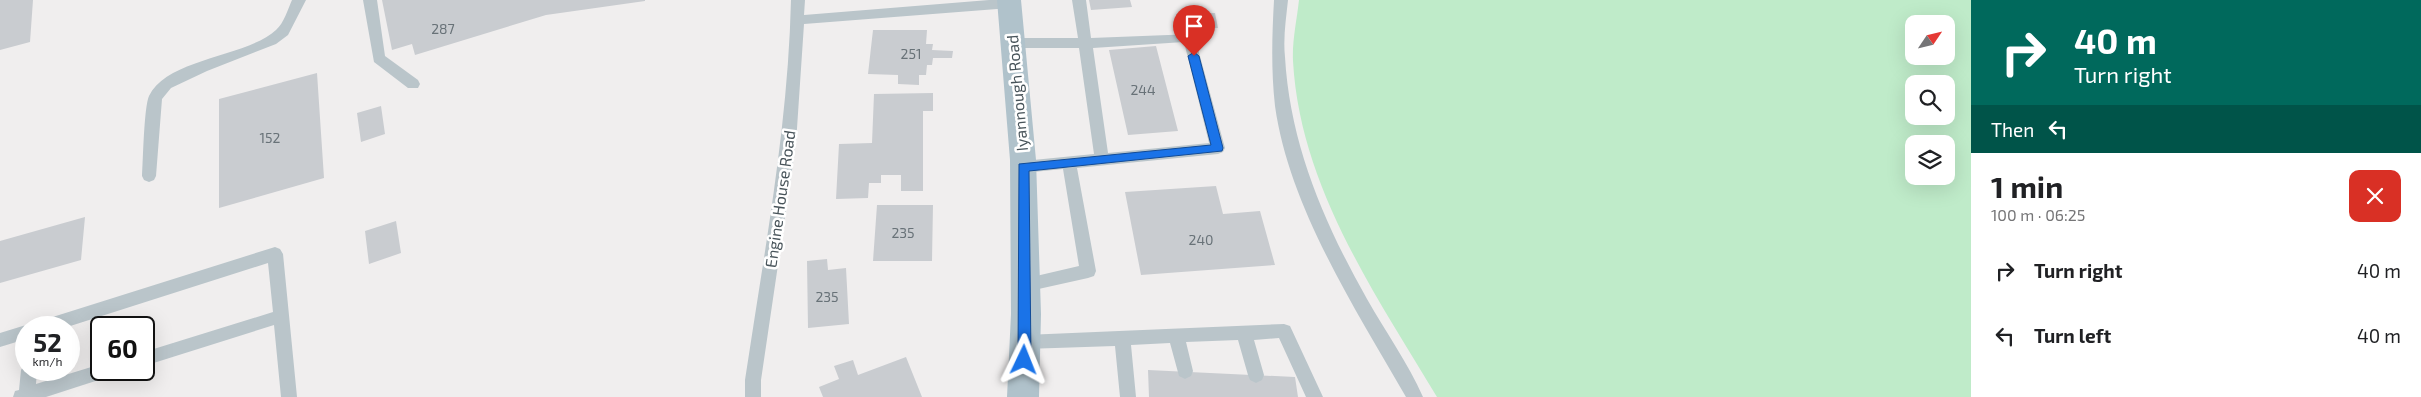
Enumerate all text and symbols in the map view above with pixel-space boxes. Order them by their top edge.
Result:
pin [1173,5,1215,56]
icon: arrive [1180,12,1208,40]
north arrow [1905,15,1955,65]
map controls [1905,15,1955,185]
text: 40 m [2074,19,2157,61]
house number: 287 [431,20,455,37]
icon: right [1991,20,2056,85]
street label: Iyannough Road [1002,34,1031,152]
house number: 251 [901,45,921,62]
text: Turn right [2074,61,2172,87]
button: search [1905,75,1955,125]
house number: 244 [1130,81,1156,98]
icon: left [2044,115,2072,143]
text: Then [1991,118,2034,141]
house number: 152 [260,129,281,146]
street label: Engine House Road [760,129,799,269]
button: layers [1905,135,1955,185]
text: 1 min [1991,168,2063,204]
button: close [2349,170,2401,222]
text: 100 m · 06:25 [1991,205,2085,224]
house number: 235 [891,224,915,241]
house number: 240 [1189,231,1213,248]
icon: right [1991,257,2019,285]
text: Turn right [2034,259,2122,282]
text: 40 m [2357,259,2401,282]
house number: 235 [815,288,839,305]
speed limit sign: 60 [90,316,155,381]
icon: left [1991,322,2019,350]
text: Turn left [2034,324,2111,347]
text: 40 m [2357,324,2401,347]
text: 52 [33,327,62,357]
position arrow [997,333,1049,385]
text: km/h [33,354,62,368]

